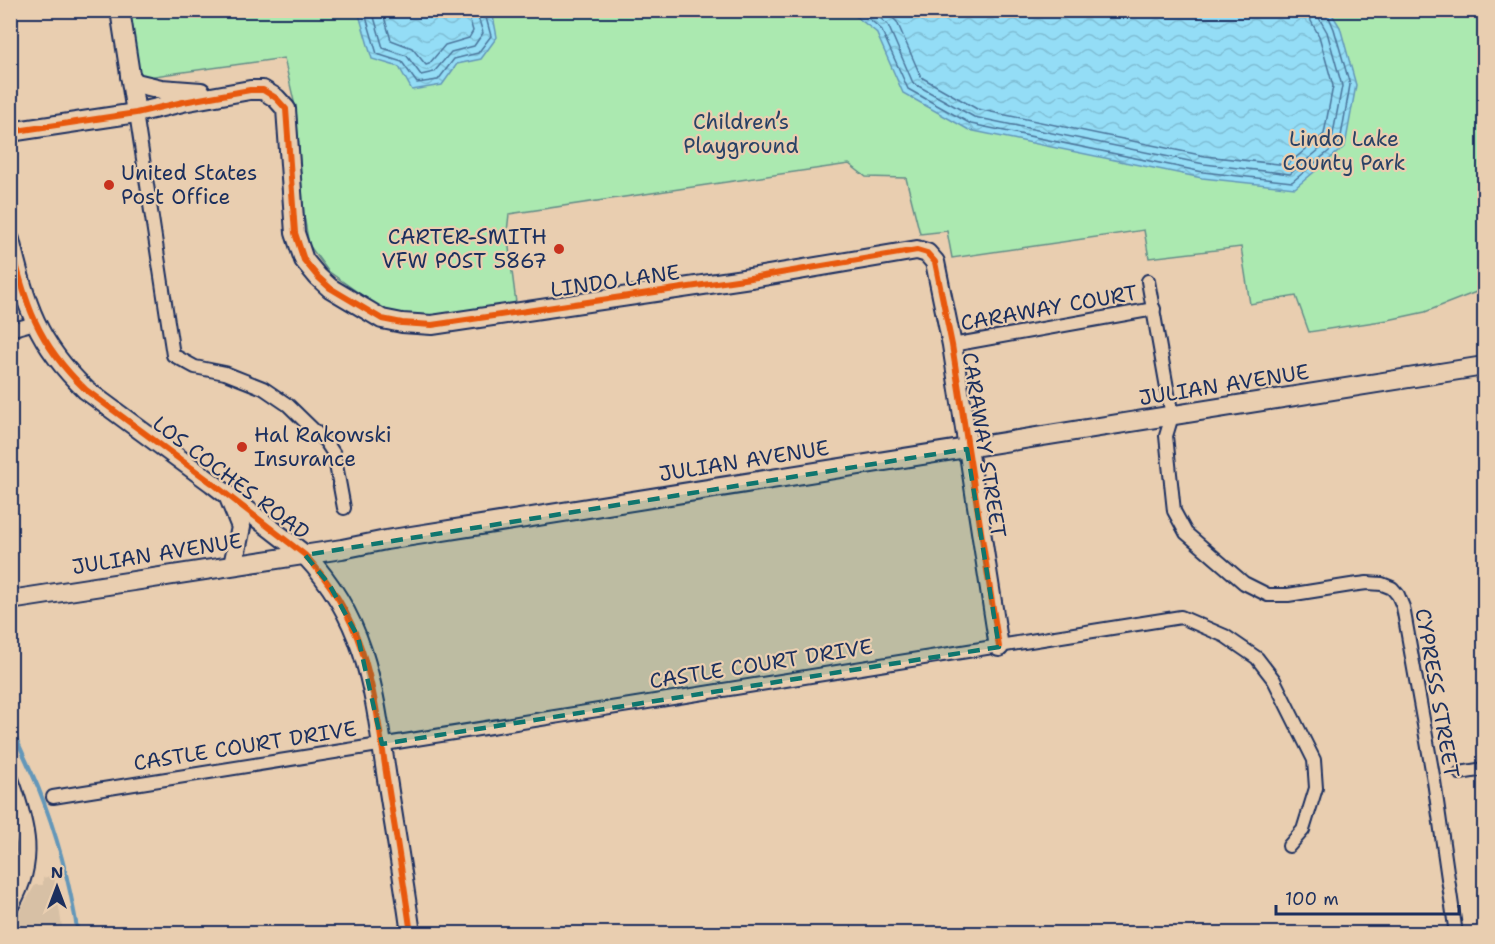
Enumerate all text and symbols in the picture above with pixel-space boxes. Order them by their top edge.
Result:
park label: Children’s Playground [683,108,799,160]
park label: Lindo Lake County Park [1283,125,1405,177]
place label: United States Post Office [121,159,258,211]
marker: United States Post Office [102,178,116,192]
place label: CARTER-SMITH VFW POST 5867 [382,223,547,275]
marker: CARTER-SMITH VFW POST 5867 [552,242,566,256]
street label: LINDO LANE [549,258,681,304]
street label: CARAWAY COURT [958,279,1140,337]
street label: CARAWAY STREET [956,350,1012,540]
street label: JULIAN AVENUE [1137,358,1311,412]
street label: LOS COCHES ROAD [147,410,315,546]
place label: Hal Rakowski Insurance [254,421,392,473]
street label: JULIAN AVENUE [657,434,831,488]
marker: Hal Rakowski Insurance [235,440,249,454]
street label: JULIAN AVENUE [70,527,244,581]
street label: CYPRESS STREET [1408,606,1466,780]
street label: CASTLE COURT DRIVE [647,633,875,695]
street label: CASTLE COURT DRIVE [131,715,359,777]
north arrow [27,857,87,917]
text: N [51,862,63,883]
scale bar [1276,878,1459,916]
text: 100 m [1285,887,1339,911]

